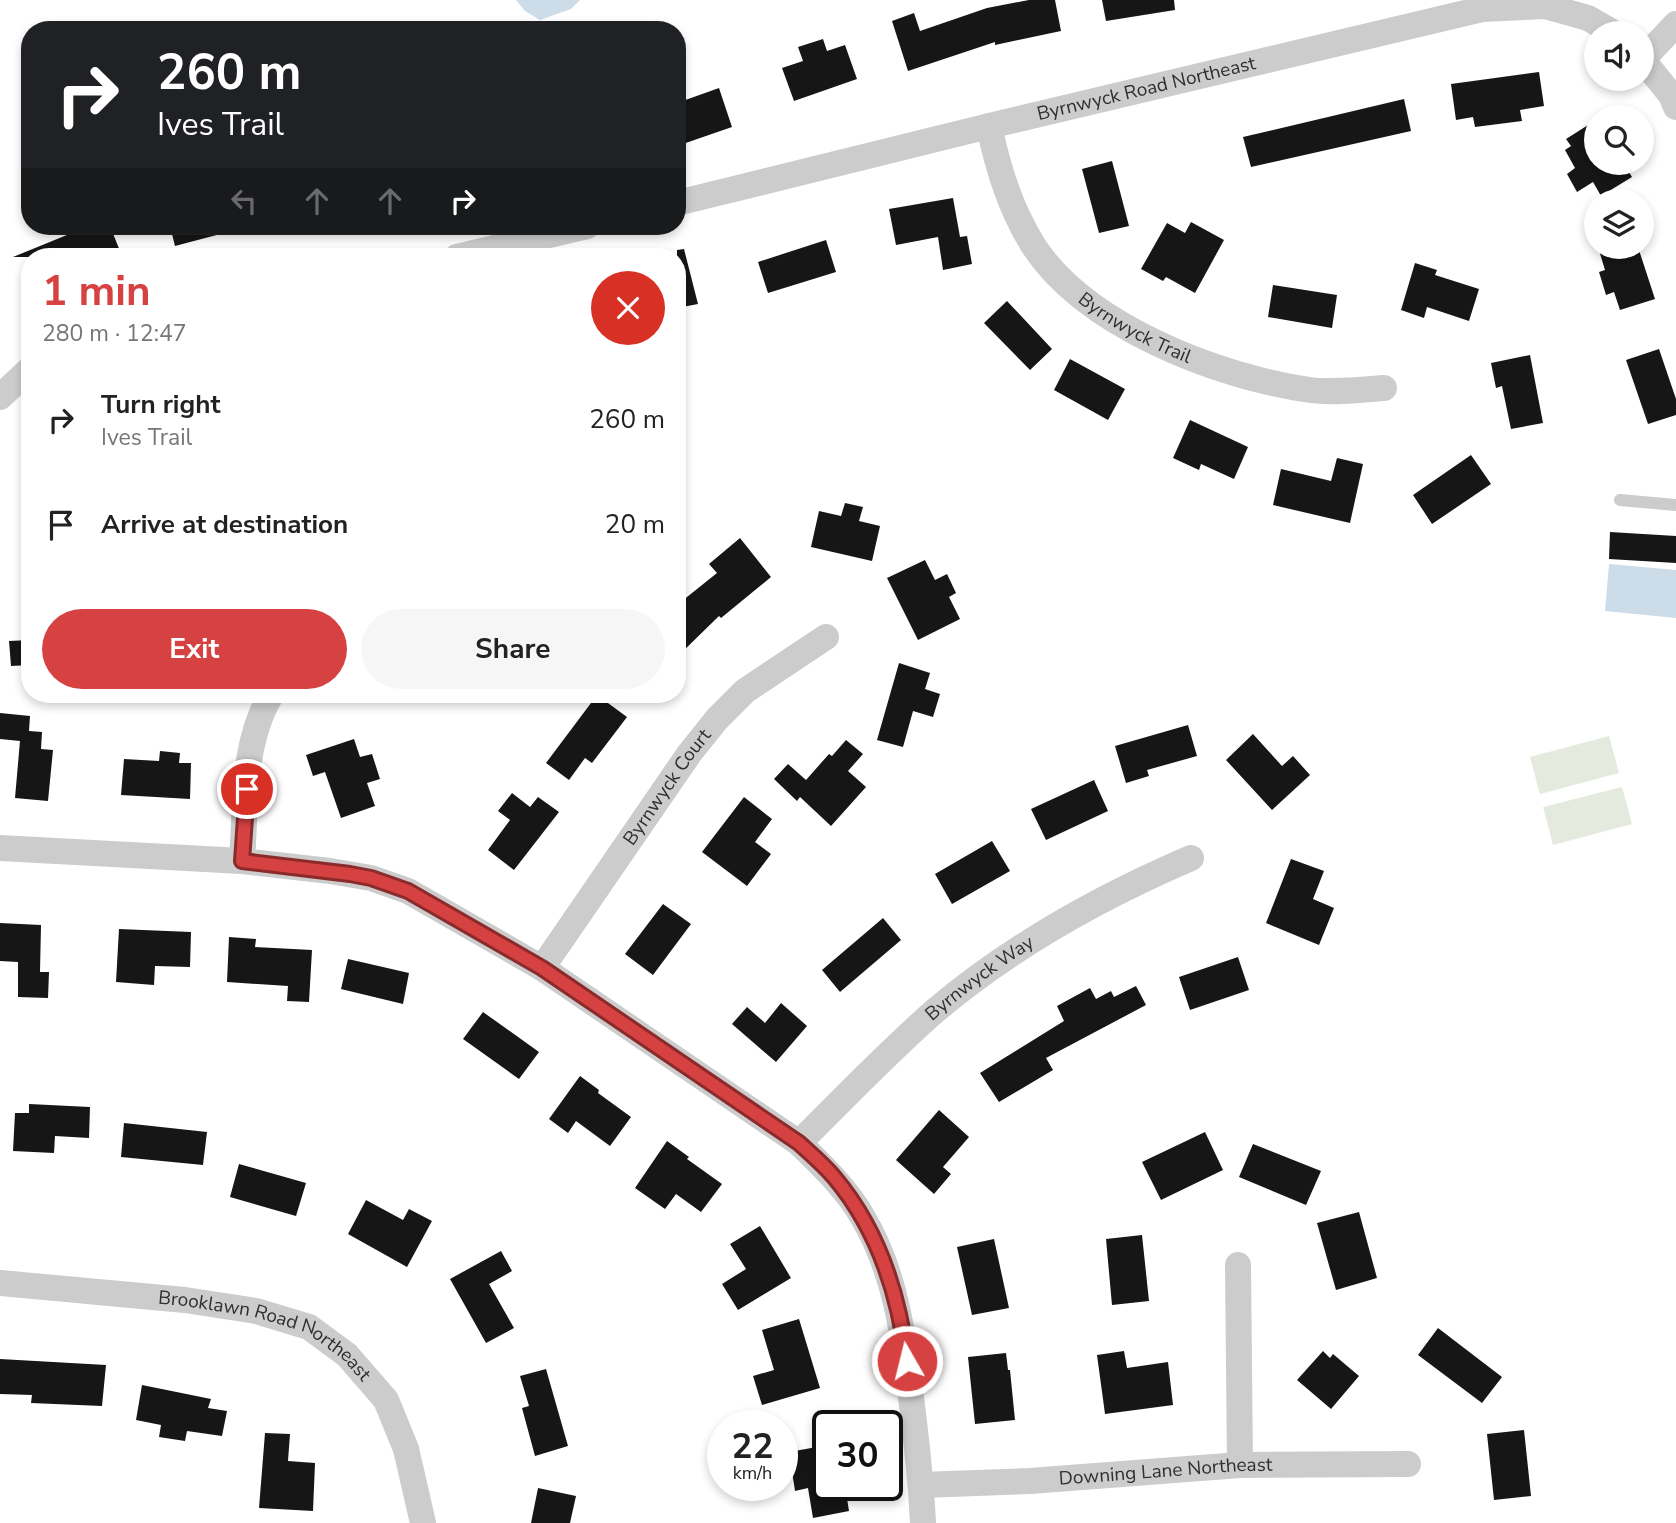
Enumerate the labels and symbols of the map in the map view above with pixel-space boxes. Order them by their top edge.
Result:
street label: Byrnwyck Road Northeast [1034,50,1258,127]
street label: Byrnwyck Trail [1073,286,1196,370]
street label: Byrnwyck Court [617,723,717,850]
pin [217,759,277,819]
street label: Byrnwyck Way [920,929,1039,1027]
street label: Brooklawn Road Northeast [157,1285,377,1387]
position arrow [870,1324,944,1398]
speed limit sign: 30 [812,1410,903,1501]
street label: Downing Lane Northeast [1058,1452,1273,1492]

